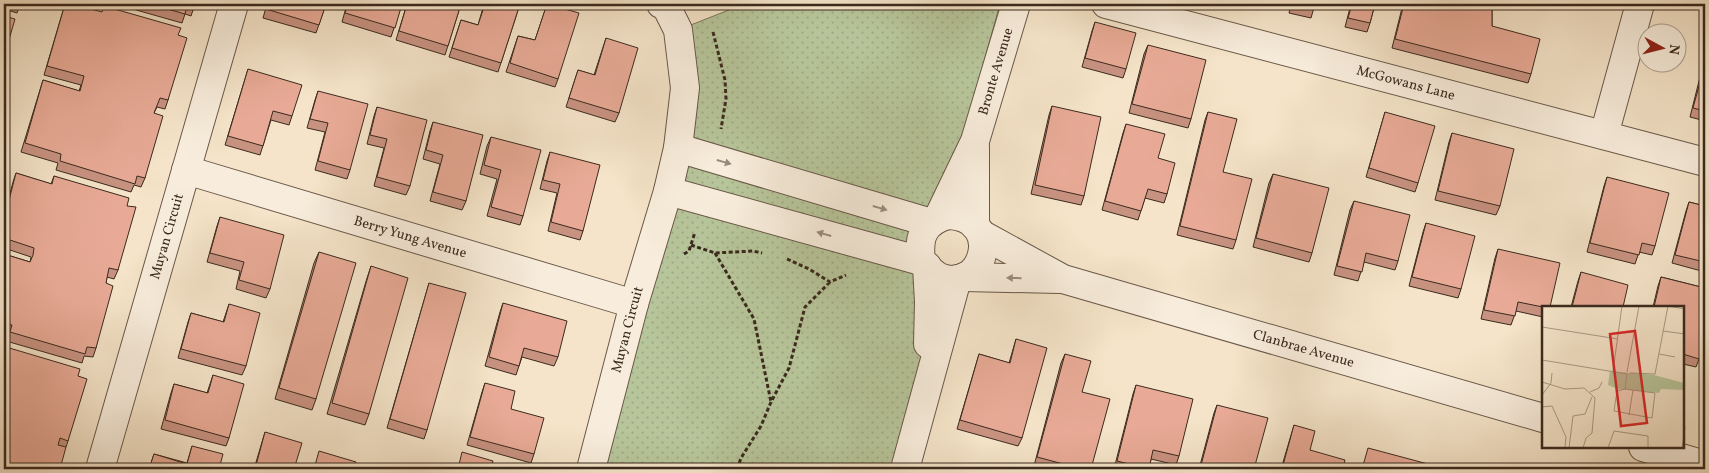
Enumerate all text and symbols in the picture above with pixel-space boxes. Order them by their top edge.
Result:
north arrow [1636,22,1686,72]
street label: Bronte Avenue [974,25,1018,118]
text: N [1663,43,1683,56]
street label: McGowans Lane [1354,61,1458,105]
one-way arrow [717,158,732,166]
street label: Muyan Circuit [146,191,188,282]
one-way arrow [873,204,888,212]
street label: Berry Yung Avenue [351,211,469,263]
one-way arrow [816,230,831,238]
one-way arrow [1006,274,1022,282]
street label: Muyan Circuit [607,284,648,375]
inset map [1542,306,1684,448]
street label: Clanbrae Avenue [1251,325,1357,372]

